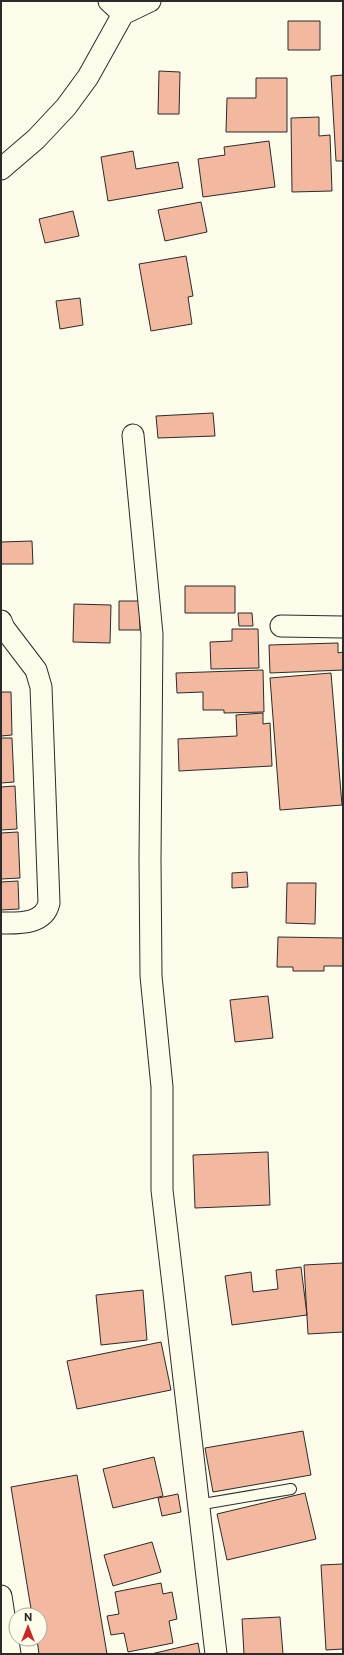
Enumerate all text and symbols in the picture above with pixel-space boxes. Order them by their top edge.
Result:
north arrow [8,1607,48,1647]
text: N [24,1610,32,1623]

